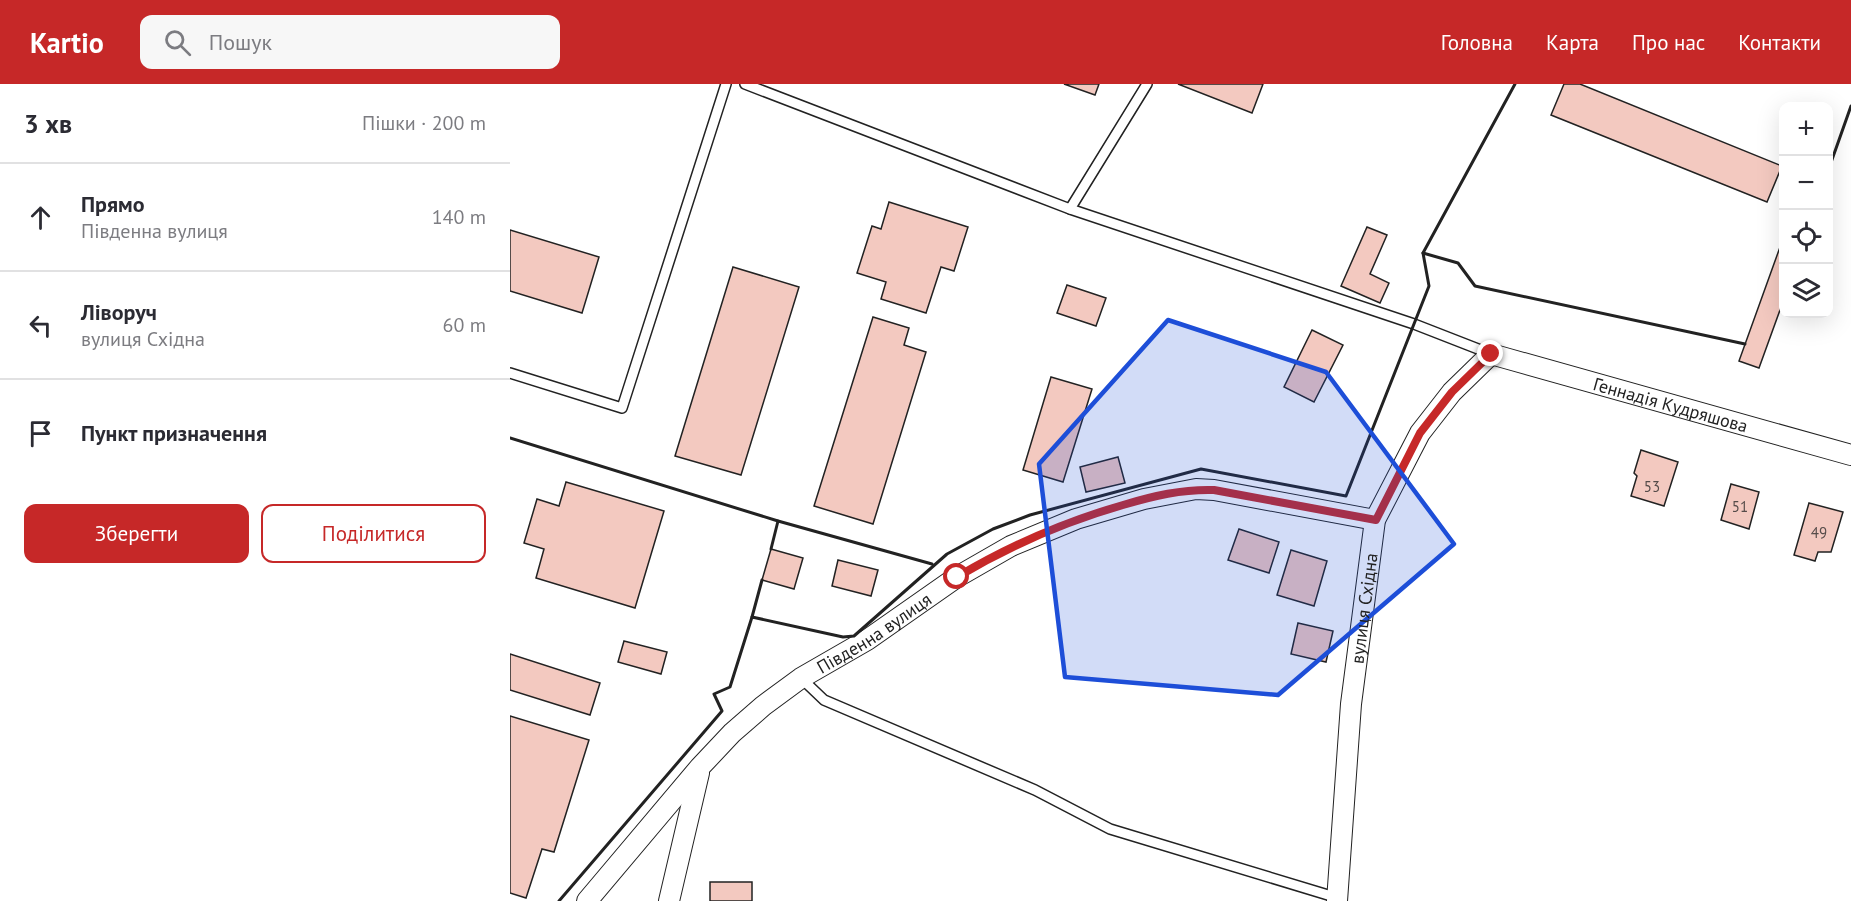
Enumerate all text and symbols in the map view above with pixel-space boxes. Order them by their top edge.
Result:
search box [140,15,560,69]
text: Kartio [30,24,104,61]
icon: search [161,26,194,59]
text: Пошук [209,28,272,56]
text: Головна [1441,29,1513,56]
text: Карта [1546,29,1599,56]
text: Про нас [1632,29,1705,56]
text: Контакти [1738,29,1821,56]
map controls [1779,102,1833,318]
button: + [1779,102,1833,156]
text: 3 хв [24,107,72,140]
text: Пішки · 200 m [362,110,486,136]
button: − [1779,156,1833,210]
text: Прямо [81,190,144,218]
icon: ahead [24,201,57,234]
text: 140 m [432,204,486,230]
button: locate [1779,210,1833,264]
text: Південна вулиця [81,218,228,244]
button: layers [1779,264,1833,318]
text: Ліворуч [81,298,157,326]
icon: left [24,309,57,342]
text: 60 m [443,312,486,338]
text: вулиця Східна [81,326,205,352]
route end [1477,340,1503,366]
street label: Геннадія Кудряшова [1591,372,1750,437]
icon: arrive [24,417,57,450]
text: Пункт призначення [81,419,267,447]
house number: 53 [1644,477,1660,496]
house number: 51 [1732,497,1748,516]
button: Зберегти [24,504,249,563]
button: Поділитися [261,504,486,563]
house number: 49 [1811,523,1827,542]
street label: вулиця Східна [1345,551,1382,665]
route start [943,563,969,589]
street label: Південна вулиця [812,587,936,678]

